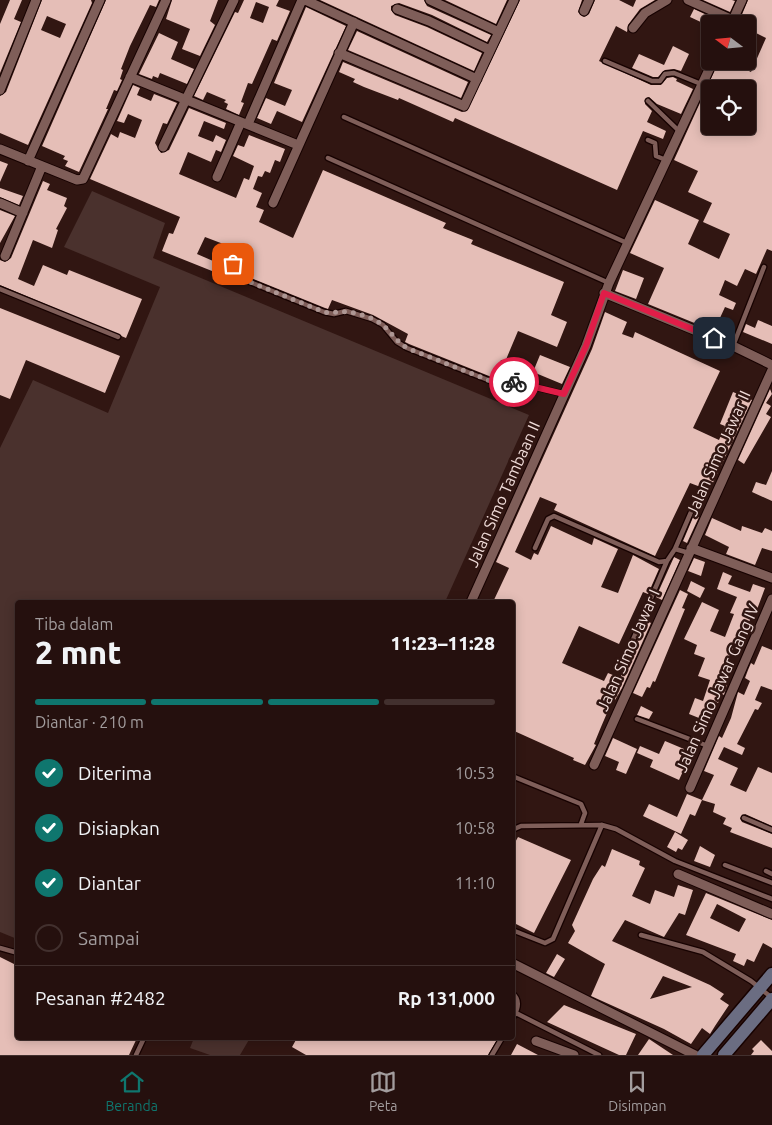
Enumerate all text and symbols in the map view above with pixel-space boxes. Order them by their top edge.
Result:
north arrow [701,15,756,70]
map controls [701,15,756,135]
button: locate [701,80,756,135]
pin [212,243,254,285]
icon: bag [219,250,247,278]
pin [693,317,735,359]
icon: home [700,324,728,352]
courier [489,357,539,407]
icon: bike [500,368,528,396]
street label: Jalan Simo Jawar II [682,388,754,518]
street label: Jalan Simo Tambaan II [463,418,543,570]
street label: Jalan Simo Jawar I [593,587,663,713]
street label: Jalan Simo Jawar Gang IV [672,601,762,775]
text: Tiba dalam [35,615,113,633]
text: 11:23–11:28 [390,632,495,654]
text: 2 mnt [35,634,121,670]
text: Diantar · 210 m [35,713,144,731]
icon: check [35,759,63,787]
text: Diterima [78,762,152,784]
text: 10:53 [455,764,495,782]
icon: check [35,814,63,842]
text: Disiapkan [78,817,160,839]
text: 10:58 [455,819,495,837]
icon: check [35,869,63,897]
text: Diantar [78,872,141,894]
text: 11:10 [455,874,495,892]
text: Sampai [78,927,140,949]
text: Pesanan #2482 [35,987,166,1009]
text: Rp 131,000 [398,987,495,1009]
tab: Beranda [105,1068,158,1114]
tab: Peta [369,1068,397,1114]
tab: Disimpan [608,1068,667,1114]

